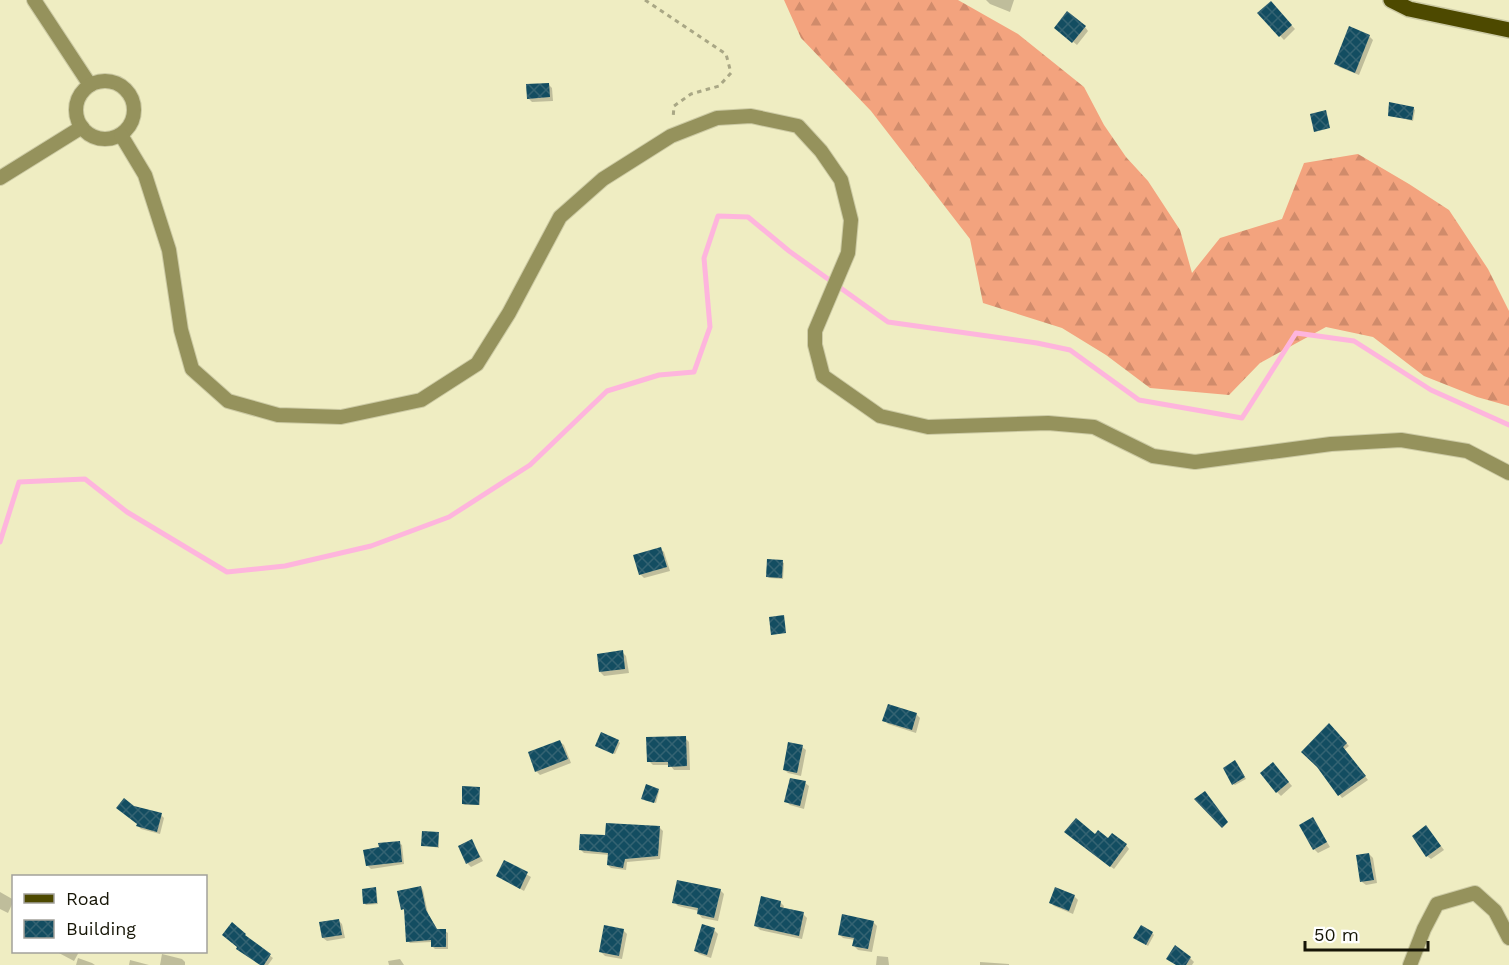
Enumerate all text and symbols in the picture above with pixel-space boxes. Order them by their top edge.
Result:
legend [12,875,207,953]
text: Road [66,888,110,909]
scale bar [1305,914,1428,952]
text: Building [66,918,136,939]
text: 50 m [1314,924,1359,945]

